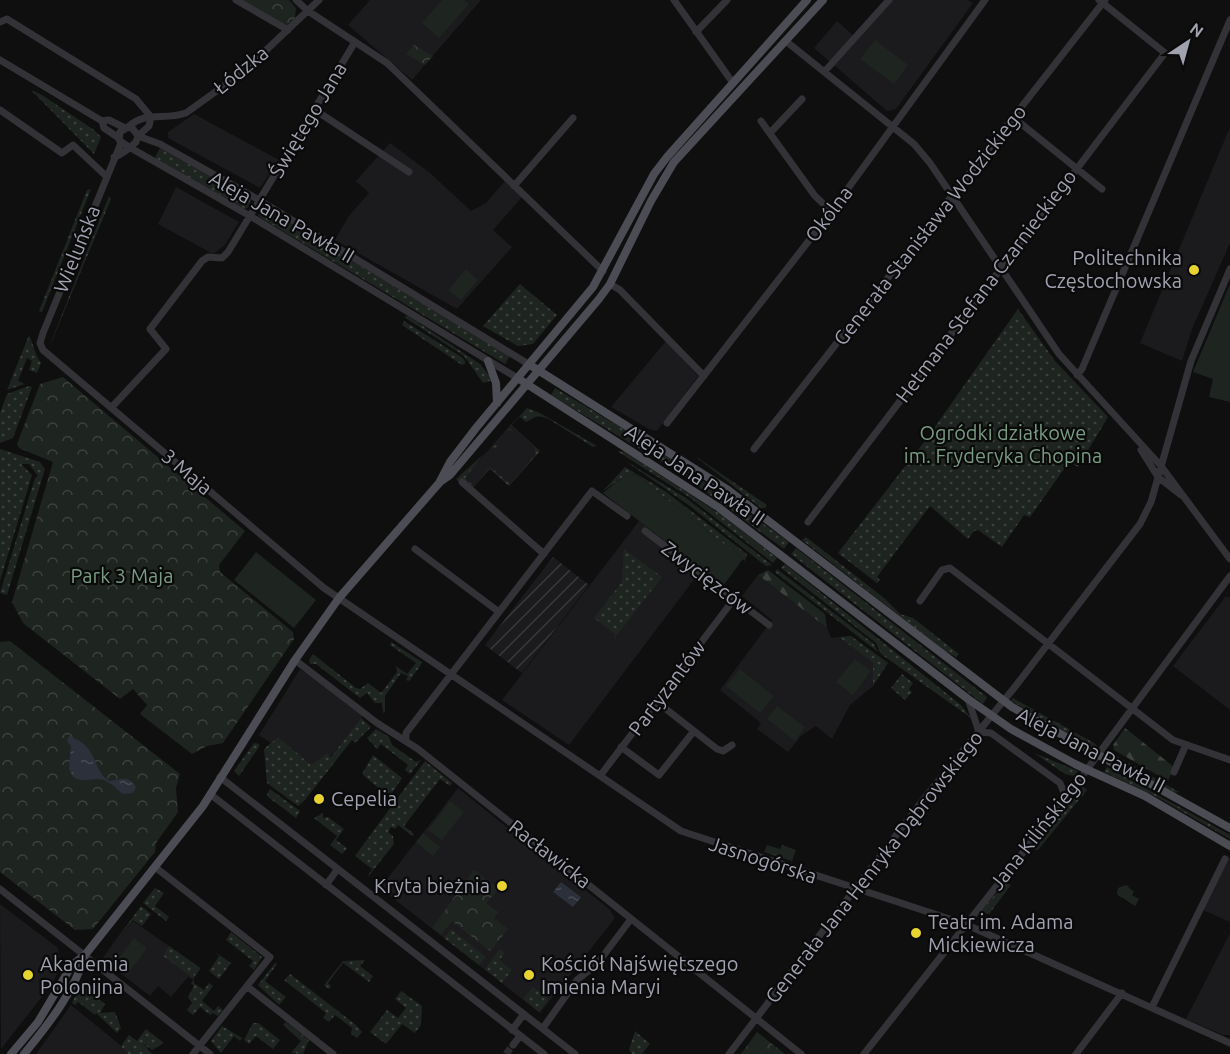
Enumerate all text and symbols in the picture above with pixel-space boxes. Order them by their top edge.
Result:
north arrow [1158,12,1218,72]
text: N [1187,19,1207,41]
street label: Łódzka [209,41,273,99]
street label: Świętego Jana [264,58,351,182]
street label: Generała Stanisława Wodzickiego [829,100,1031,349]
street label: Hetmana Stefana Czarnieckiego [891,165,1081,407]
street label: Aleja Jana Pawła II [206,166,359,267]
street label: Okólna [800,181,857,246]
street label: Wieluńska [49,202,104,296]
place label: Politechnika Częstochowska [1044,246,1182,292]
marker: Politechnika Częstochowska [1187,263,1201,277]
street label: Aleja Jana Pawła II [621,419,769,530]
park label: Ogródki działkowe im. Fryderyka Chopina [904,421,1102,467]
street label: 3 Maja [157,444,217,499]
street label: Zwycięzców [658,536,757,619]
park label: Park 3 Maja [71,564,173,587]
street label: Partyzantów [623,635,710,740]
street label: Aleja Jana Pawła II [1013,702,1169,797]
street label: Generała Jana Henryka Dąbrowskiego [760,726,987,1007]
street label: Jana Kilińskiego [984,767,1091,894]
place label: Cepelia [331,787,397,810]
marker: Cepelia [312,792,326,806]
street label: Racławicka [505,814,596,893]
street label: Jasnogórska [706,831,820,888]
place label: Kryta bieżnia [374,874,490,897]
marker: Kryta bieżnia [495,879,509,893]
place label: Teatr im. Adama Mickiewicza [928,910,1074,956]
marker: Teatr im. Adama Mickiewicza [909,926,923,940]
place label: Akademia Polonijna [40,952,129,998]
place label: Kościół Najświętszego Imienia Maryi [541,952,738,998]
marker: Akademia Polonijna [21,968,35,982]
marker: Kościół Najświętszego Imienia Maryi [522,968,536,982]

